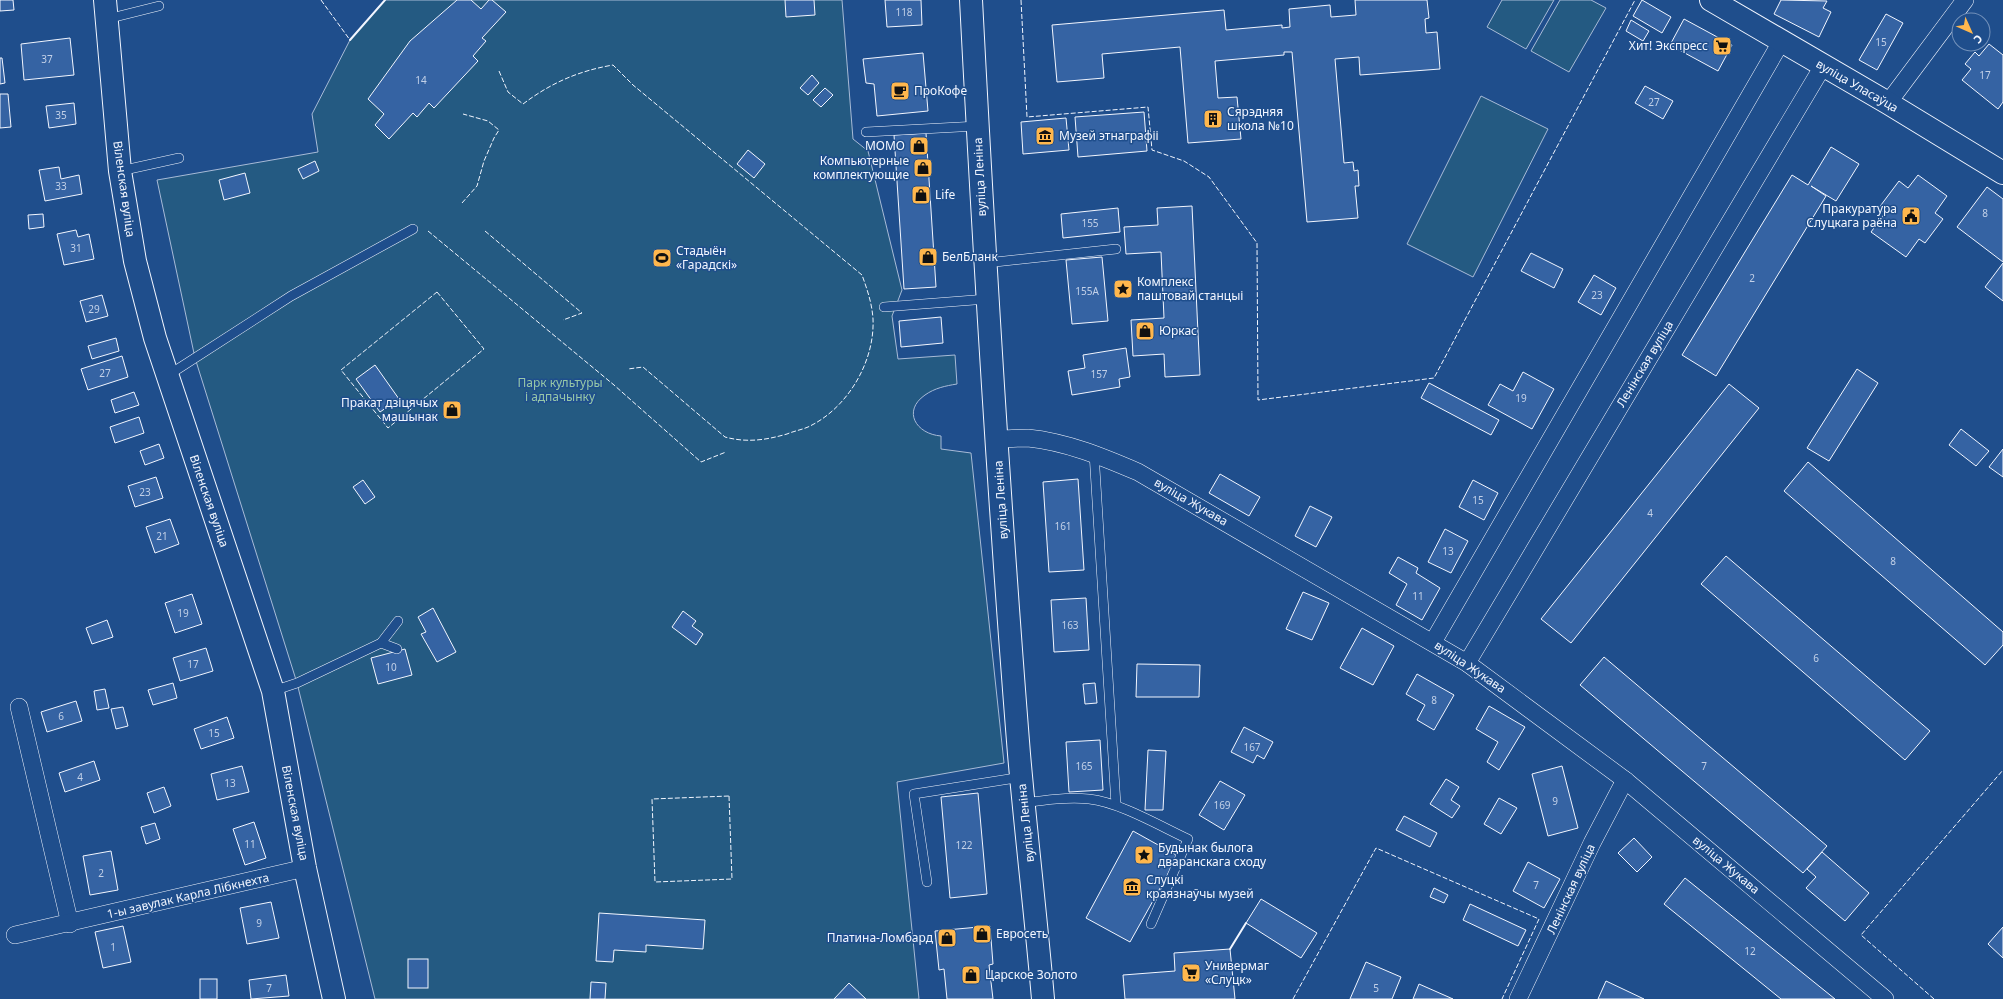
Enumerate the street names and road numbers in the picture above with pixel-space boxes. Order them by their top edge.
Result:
street label: вуліца Уласаўца [1813,55,1902,116]
street label: вуліца Леніна [969,137,990,217]
street label: Віленская вуліца [109,140,140,238]
street label: Ленінская вуліца [1612,317,1677,410]
street label: Віленская вуліца [186,452,233,549]
street label: вуліца Леніна [989,460,1012,540]
street label: вуліца Жукава [1151,474,1231,530]
street label: вуліца Жукава [1431,636,1509,697]
street label: Віленская вуліца [278,764,313,862]
street label: вуліца Леніна [1013,783,1038,863]
street label: вуліца Жукава [1689,832,1763,898]
street label: Ленінская вуліца [1542,841,1599,937]
street label: 1-ы завулак Карла Лібкнехта [105,869,271,922]

